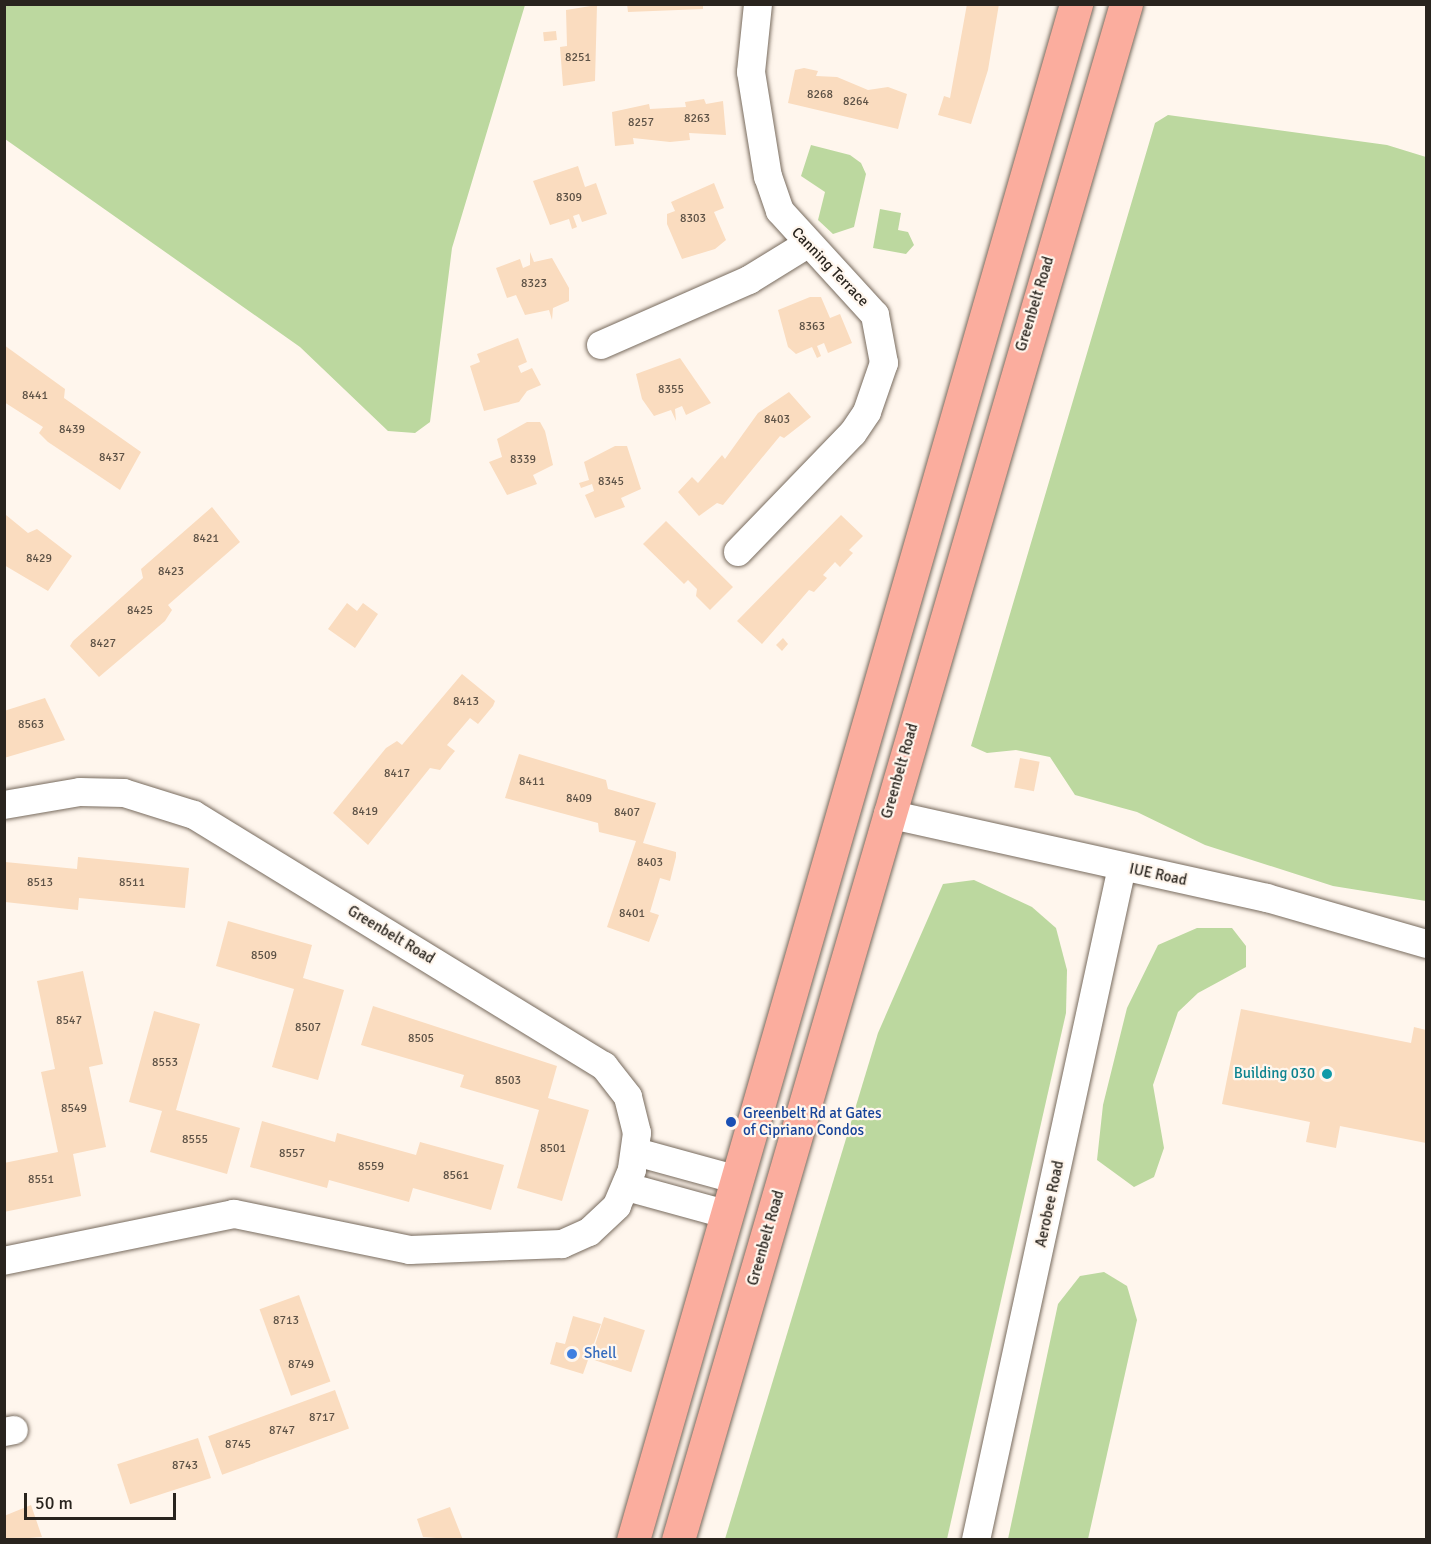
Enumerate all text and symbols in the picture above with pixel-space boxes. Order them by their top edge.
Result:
house number: 8251 [565,51,591,65]
house number: 8268 [807,88,833,102]
house number: 8264 [843,95,869,109]
house number: 8263 [684,112,710,126]
house number: 8257 [628,116,654,130]
house number: 8309 [556,191,582,205]
house number: 8303 [680,212,706,226]
street label: Canning Terrace [788,224,872,310]
street label: Greenbelt Road [1012,254,1058,354]
house number: 8323 [521,277,547,291]
house number: 8363 [799,320,825,334]
house number: 8355 [658,383,684,397]
house number: 8441 [22,389,48,403]
house number: 8403 [764,413,790,427]
house number: 8439 [59,423,85,437]
house number: 8437 [99,451,125,465]
house number: 8339 [510,453,536,467]
house number: 8345 [598,475,624,489]
house number: 8421 [193,532,219,546]
house number: 8429 [26,552,52,566]
house number: 8423 [158,565,184,579]
house number: 8425 [127,604,153,618]
house number: 8427 [90,637,116,651]
house number: 8413 [453,695,479,709]
house number: 8563 [18,718,44,732]
street label: Greenbelt Road [878,721,922,821]
house number: 8417 [384,767,410,781]
house number: 8411 [519,775,545,789]
house number: 8409 [566,792,592,806]
house number: 8419 [352,805,378,819]
house number: 8407 [614,806,640,820]
house number: 8403 [637,856,663,870]
street label: IUE Road [1128,860,1188,890]
house number: 8513 [27,876,53,890]
house number: 8511 [119,876,145,890]
street label: Greenbelt Road [344,902,438,968]
house number: 8401 [619,907,645,921]
house number: 8509 [251,949,277,963]
house number: 8547 [56,1014,82,1028]
house number: 8507 [295,1021,321,1035]
house number: 8505 [408,1032,434,1046]
house number: 8553 [152,1056,178,1070]
place label: Building 030 [1234,1065,1315,1083]
marker: Building 030 [1320,1067,1334,1081]
house number: 8503 [495,1074,521,1088]
house number: 8549 [61,1102,87,1116]
place label: Greenbelt Rd at Gates of Cipriano Condos [743,1104,882,1139]
marker: Greenbelt Rd at Gates of Cipriano Condos [724,1115,738,1129]
house number: 8555 [182,1133,208,1147]
house number: 8501 [540,1142,566,1156]
house number: 8557 [279,1147,305,1161]
street label: Aerobee Road [1032,1159,1068,1249]
house number: 8559 [358,1160,384,1174]
house number: 8561 [443,1169,469,1183]
house number: 8551 [28,1173,54,1187]
street label: Greenbelt Road [744,1188,788,1288]
house number: 8713 [273,1314,299,1328]
place label: Shell [584,1345,617,1363]
marker: Shell [565,1347,579,1361]
house number: 8749 [288,1358,314,1372]
house number: 8717 [309,1411,335,1425]
house number: 8747 [269,1424,295,1438]
house number: 8745 [225,1438,251,1452]
house number: 8743 [172,1459,198,1473]
scale bar [27,1481,178,1519]
text: 50 m [35,1492,73,1514]

